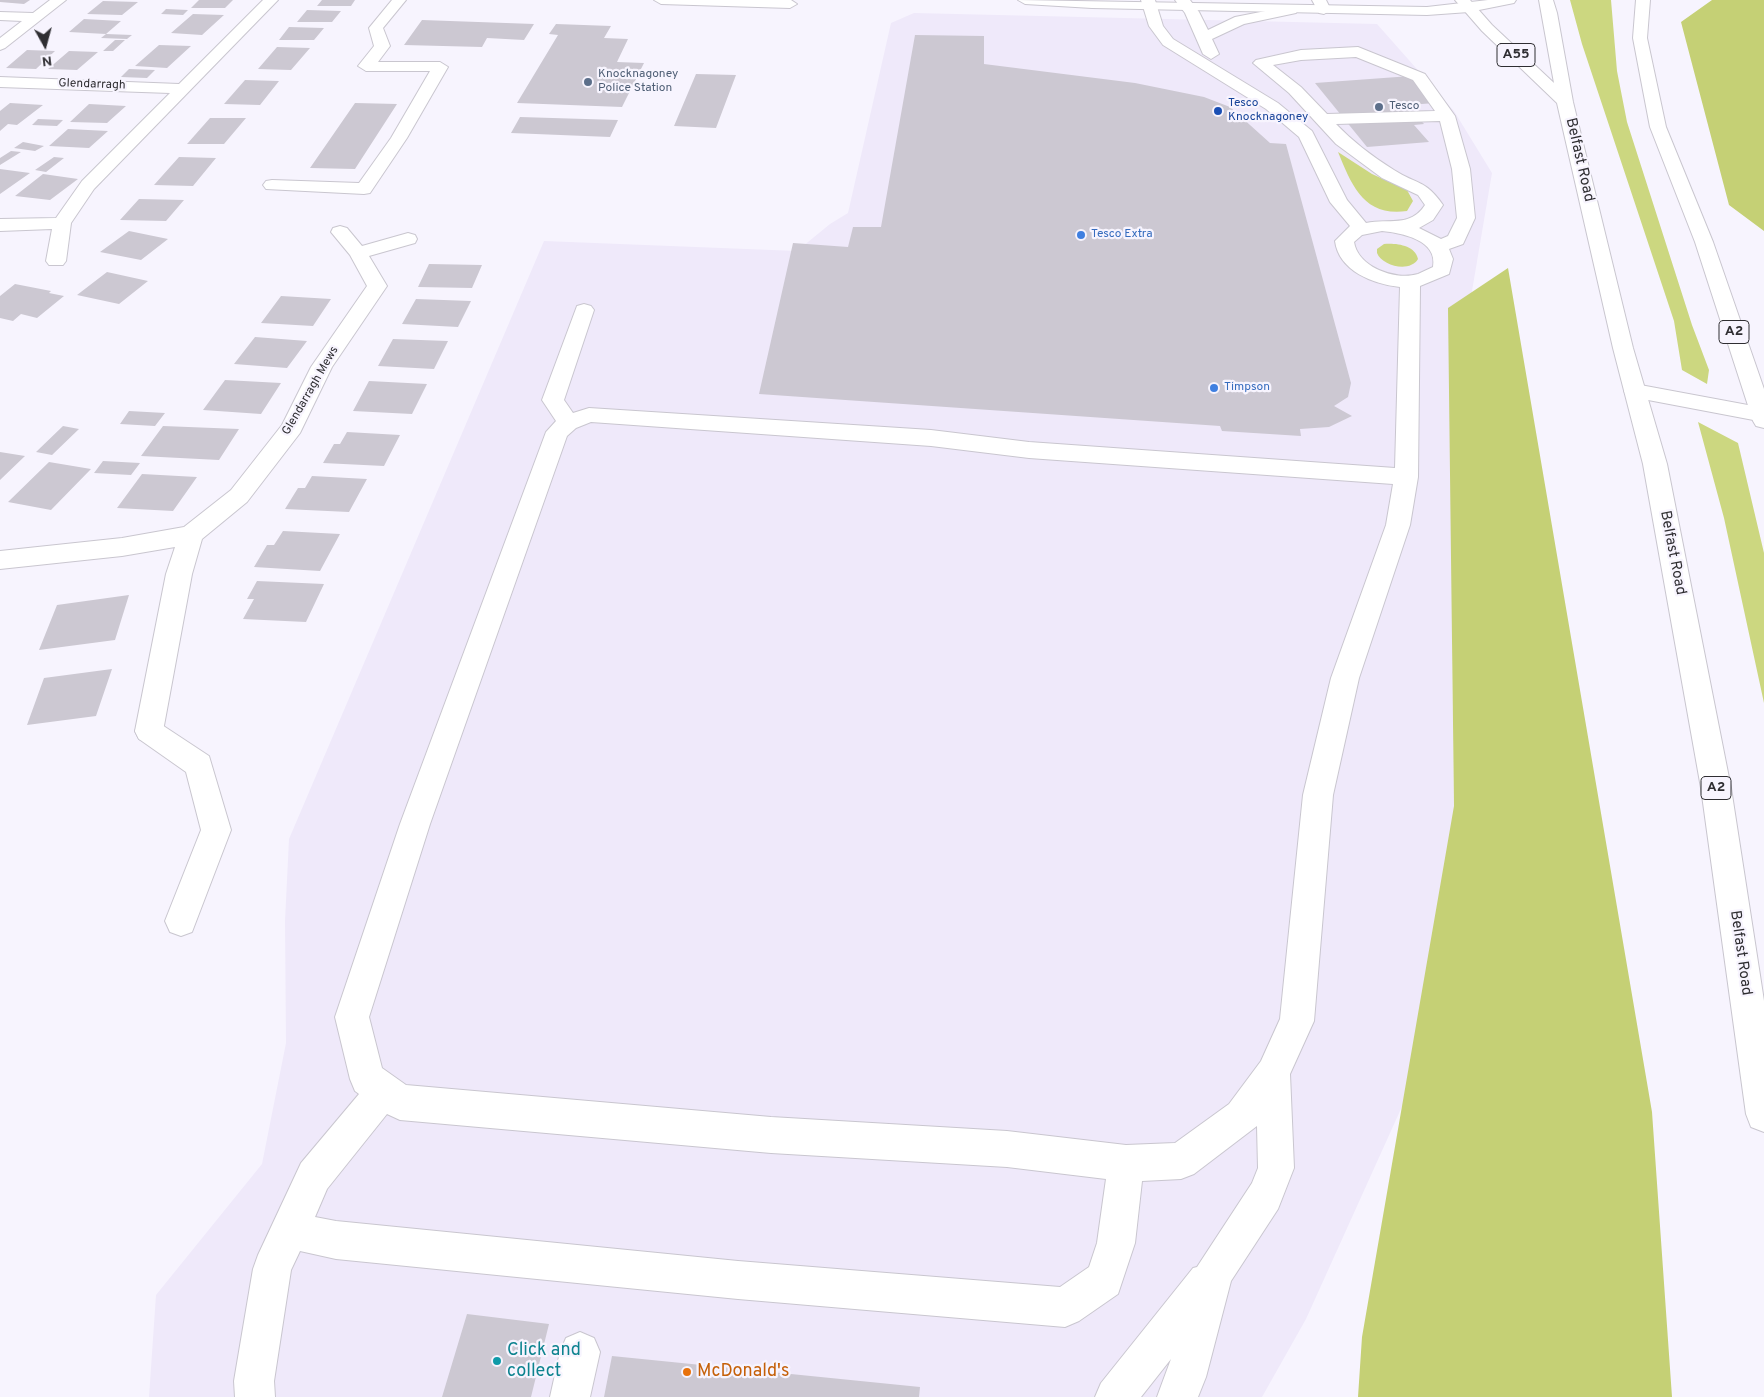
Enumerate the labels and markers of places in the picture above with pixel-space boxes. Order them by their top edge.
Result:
place label: Knocknagoney Police Station [598,68,678,96]
marker: Knocknagoney Police Station [582,76,594,88]
place label: Tesco Knocknagoney [1228,97,1308,125]
place label: Tesco [1389,100,1420,114]
marker: Tesco [1373,101,1385,113]
marker: Tesco Knocknagoney [1212,105,1224,117]
place label: Tesco Extra [1091,228,1152,242]
marker: Tesco Extra [1075,229,1087,241]
place label: Timpson [1224,381,1270,395]
marker: Timpson [1208,382,1220,394]
place label: Click and collect [507,1340,581,1382]
marker: Click and collect [491,1355,503,1367]
place label: McDonald's [697,1361,789,1383]
marker: McDonald's [681,1366,693,1378]

